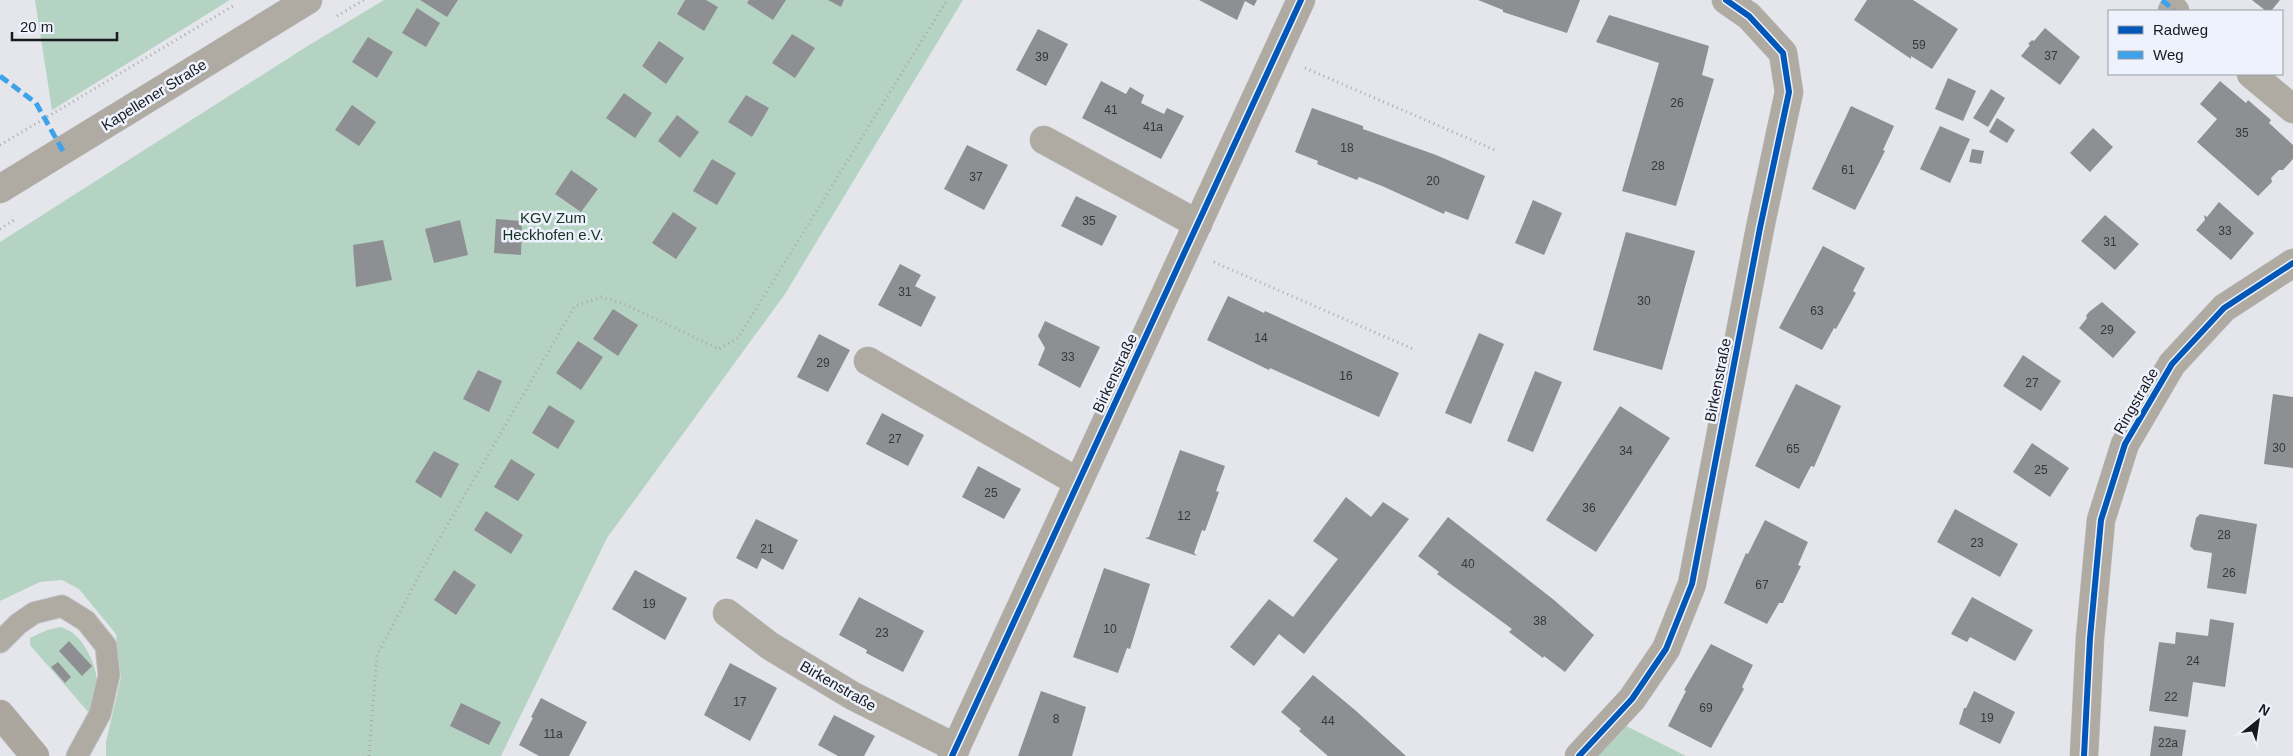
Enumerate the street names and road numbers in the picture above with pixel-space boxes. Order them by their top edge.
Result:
street label: Kapellener Straße [98,55,210,134]
street label: Birkenstraße [1089,331,1140,415]
street label: Birkenstraße [1701,337,1734,423]
street label: Ringstraße [2110,365,2161,437]
street label: Birkenstraße [797,657,879,714]

